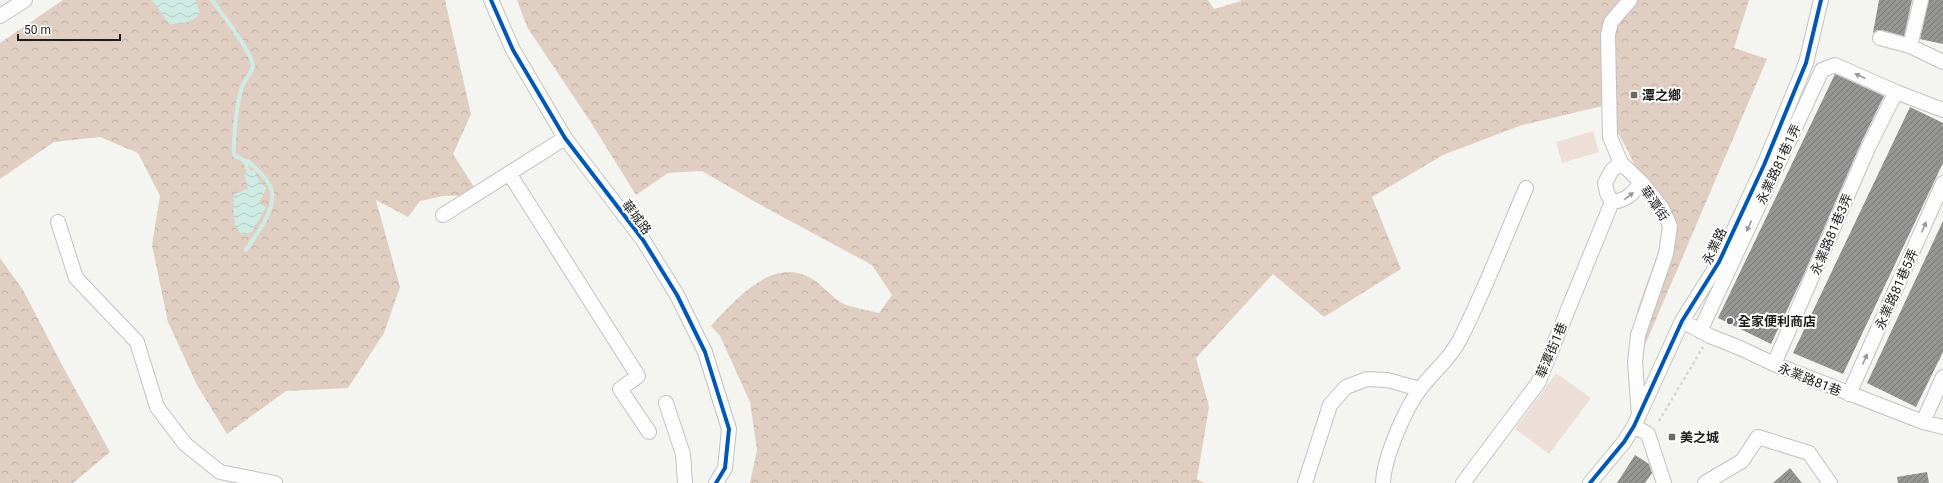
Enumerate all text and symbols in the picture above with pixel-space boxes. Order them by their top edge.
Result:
scale bar [18,16,120,42]
text: 50 m [24,23,51,37]
one-way arrow [1855,73,1866,79]
place label: 潭之鄉 [1642,88,1681,103]
marker: 潭之鄉 [1629,90,1639,100]
street label: 永業路81巷1弄 [1753,122,1804,207]
street label: 華潭街 [1637,183,1672,224]
street label: 永業路81巷3弄 [1808,191,1855,277]
one-way arrow [1624,192,1635,200]
street label: 華城路 [619,197,654,237]
one-way arrow [1746,221,1752,232]
one-way arrow [1920,221,1927,233]
street label: 永業路 [1699,225,1729,267]
street label: 永業路81巷5弄 [1872,246,1921,332]
place label: 全家便利商店 [1738,314,1816,329]
marker: 全家便利商店 [1725,316,1735,326]
street label: 華潭街1巷 [1533,320,1570,380]
one-way arrow [1862,353,1868,364]
street label: 永業路81巷 [1776,360,1844,399]
place label: 美之城 [1680,430,1719,445]
marker: 美之城 [1667,432,1677,442]

